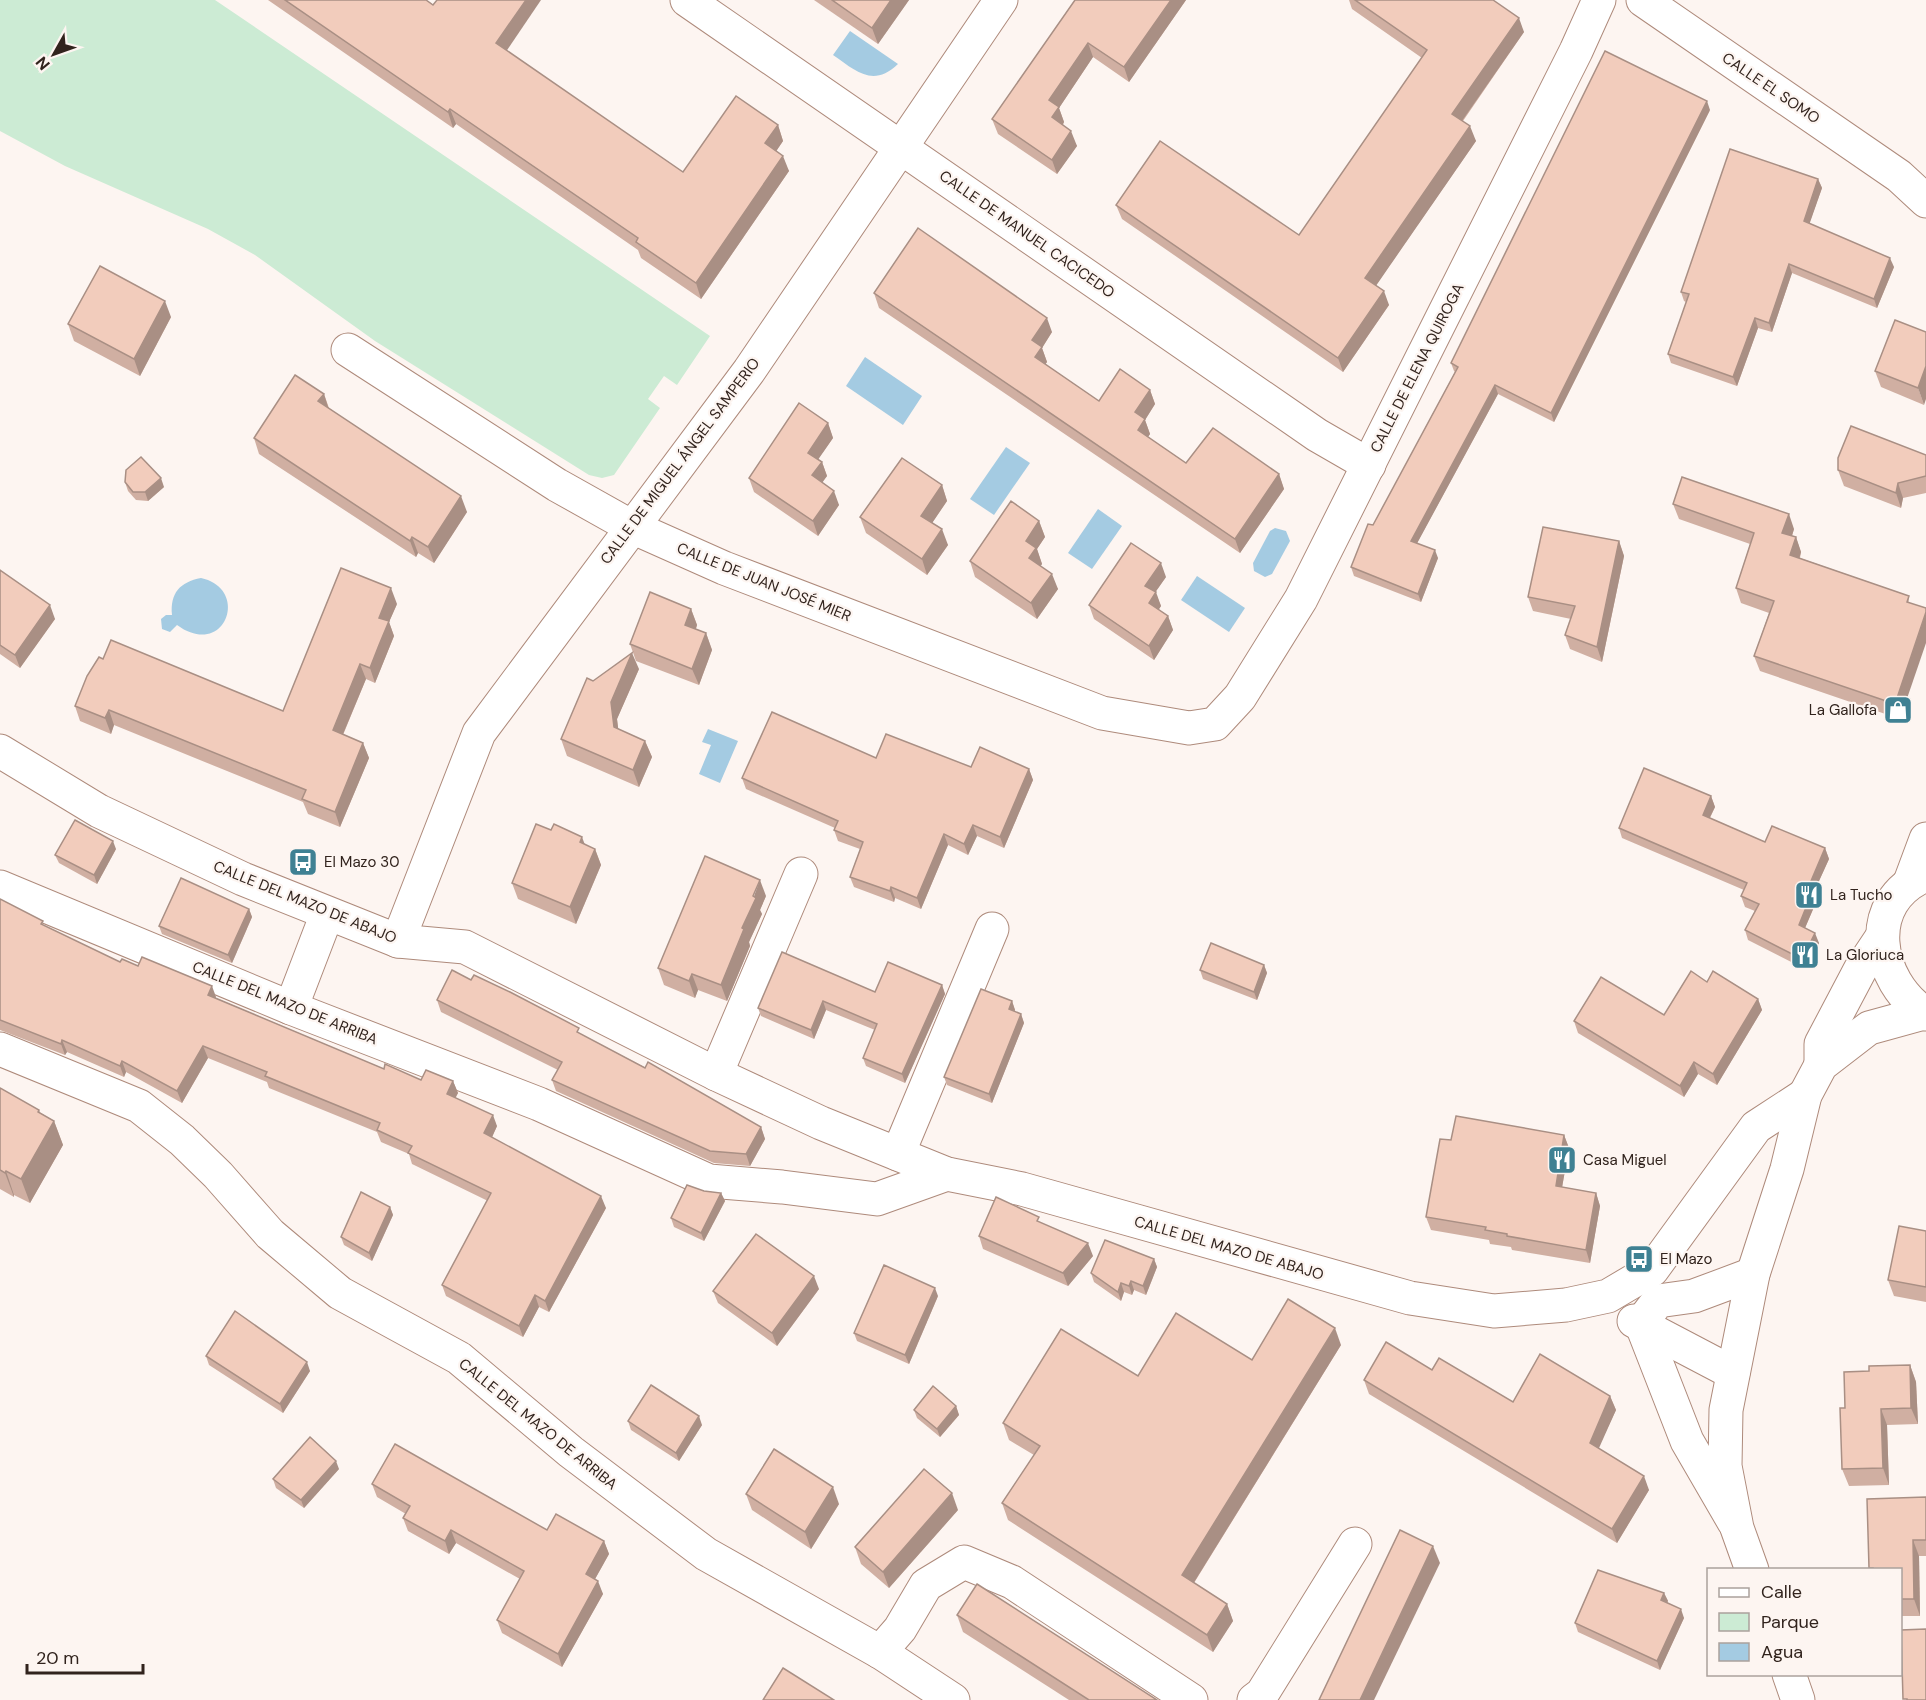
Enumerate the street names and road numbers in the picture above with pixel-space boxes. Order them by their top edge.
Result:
street label: CALLE EL SOMO [1718,48,1824,128]
street label: CALLE DE MANUEL CACICEDO [935,166,1119,302]
street label: CALLE DE ELENA QUIROGA [1366,280,1468,456]
street label: CALLE DE MIGUEL ÁNGEL SAMPERIO [596,354,764,568]
street label: CALLE DE JUAN JOSÉ MIER [674,538,854,626]
street label: CALLE DEL MAZO DE ABAJO [210,856,400,948]
street label: CALLE DEL MAZO DE ARRIBA [189,957,381,1049]
street label: CALLE DEL MAZO DE ABAJO [1132,1211,1326,1285]
street label: CALLE DEL MAZO DE ARRIBA [455,1354,621,1494]

